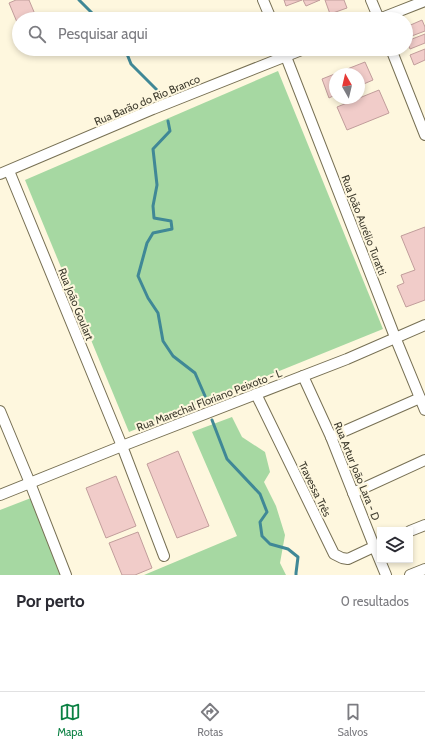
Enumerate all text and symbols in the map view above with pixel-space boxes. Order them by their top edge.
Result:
search box [12,12,413,56]
icon: search [26,23,48,45]
text: Pesquisar aqui [58,25,148,43]
north arrow [329,68,365,104]
street label: Rua Barão do Rio Branco [92,71,202,129]
street label: Rua João Aurélio Turatti [338,173,390,277]
street label: Rua João Goulart [55,266,97,342]
street label: Rua Marechal Floriano Peixoto - L [134,366,284,434]
street label: Rua Artur João Lara - D [331,420,383,522]
street label: Travessa Três [296,459,335,519]
map controls [377,527,413,563]
button: layers [377,527,413,563]
text: Por perto [16,591,85,611]
text: 0 resultados [341,593,409,609]
tab: Mapa [57,701,83,739]
tab: Rotas [197,701,223,739]
tab: Salvos [338,701,368,739]

